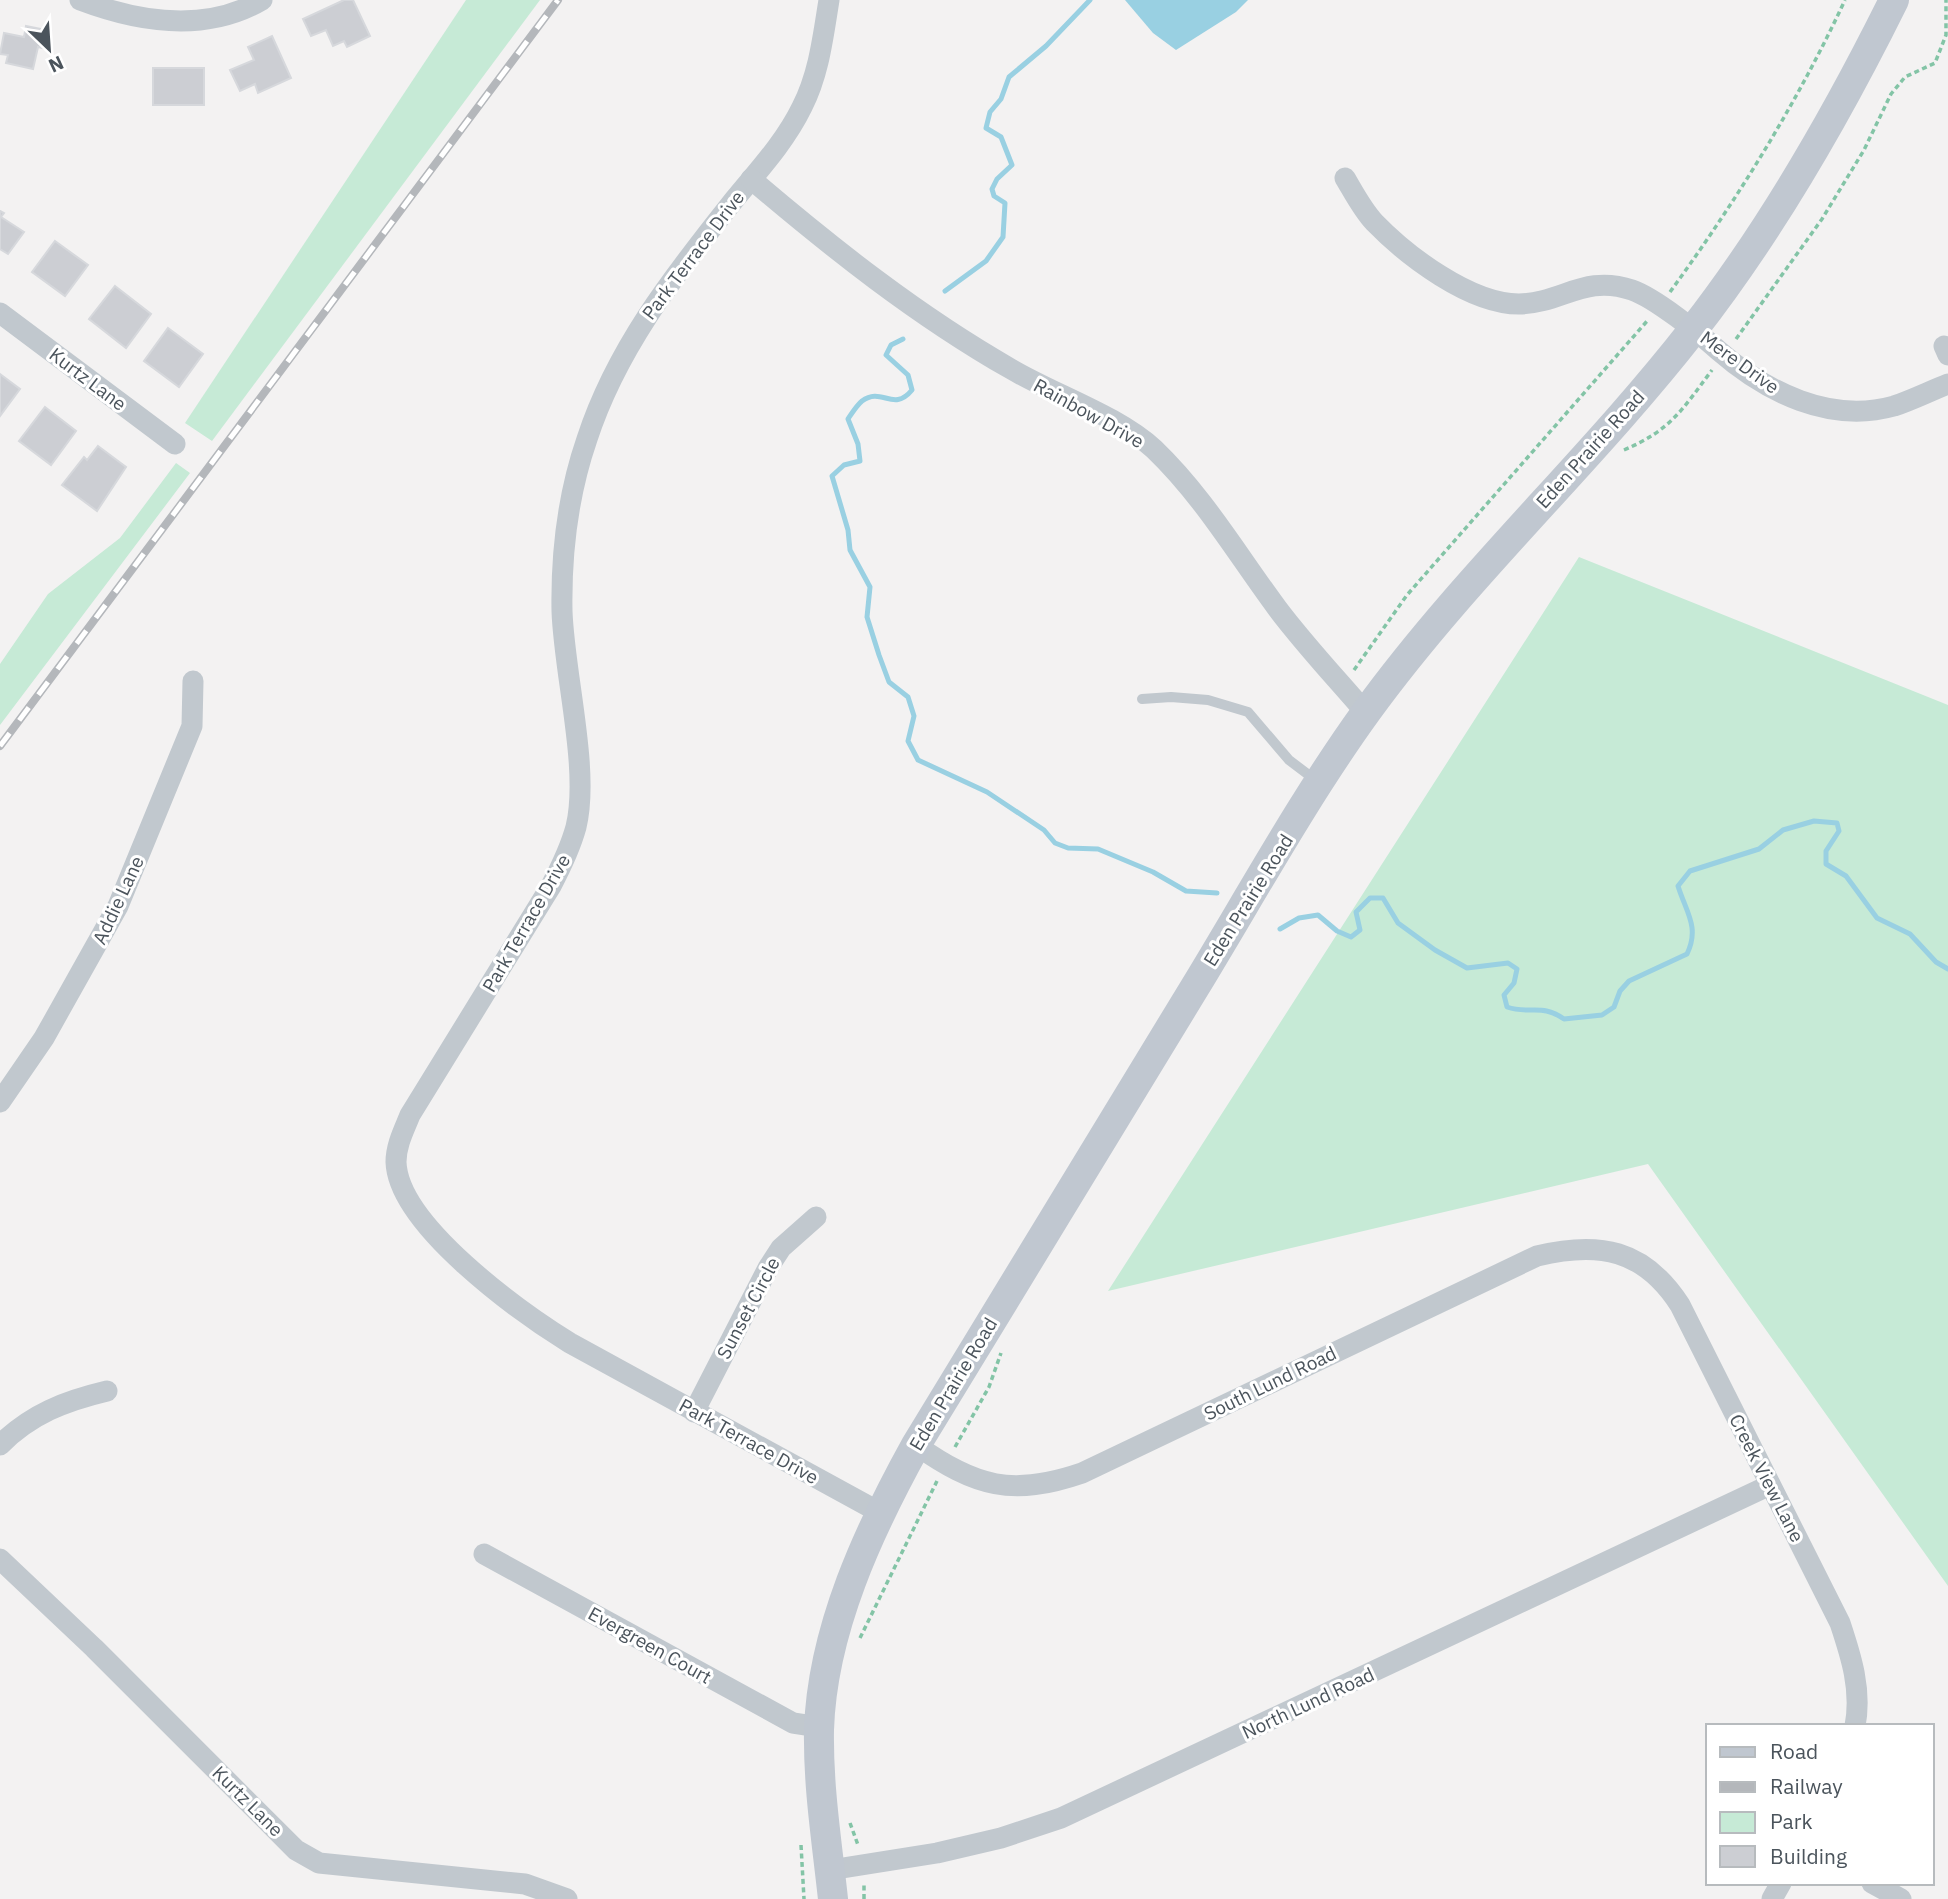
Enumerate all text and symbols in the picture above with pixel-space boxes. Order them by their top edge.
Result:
north arrow [14,14,84,84]
text: N [45,51,67,78]
street label: Park Terrace Drive [637,186,749,324]
street label: Mere Drive [1696,325,1784,399]
street label: Kurtz Lane [45,342,131,416]
street label: Rainbow Drive [1030,373,1148,453]
street label: Eden Prairie Road [1531,385,1649,513]
street label: Eden Prairie Road [1198,830,1298,970]
street label: Park Terrace Drive [477,850,575,996]
street label: Addie Lane [87,852,149,948]
street label: Sunset Circle [711,1253,785,1363]
street label: Eden Prairie Road [904,1313,1002,1455]
street label: South Lund Road [1200,1341,1340,1425]
street label: Park Terrace Drive [675,1393,823,1489]
street label: Creek View Lane [1724,1410,1810,1546]
street label: Evergreen Court [584,1601,716,1689]
street label: North Lund Road [1238,1662,1378,1744]
legend [1706,1724,1934,1885]
text: Road [1770,1737,1818,1765]
street label: Kurtz Lane [208,1761,288,1841]
text: Railway [1770,1772,1843,1800]
text: Park [1770,1807,1813,1835]
text: Building [1770,1842,1847,1870]

